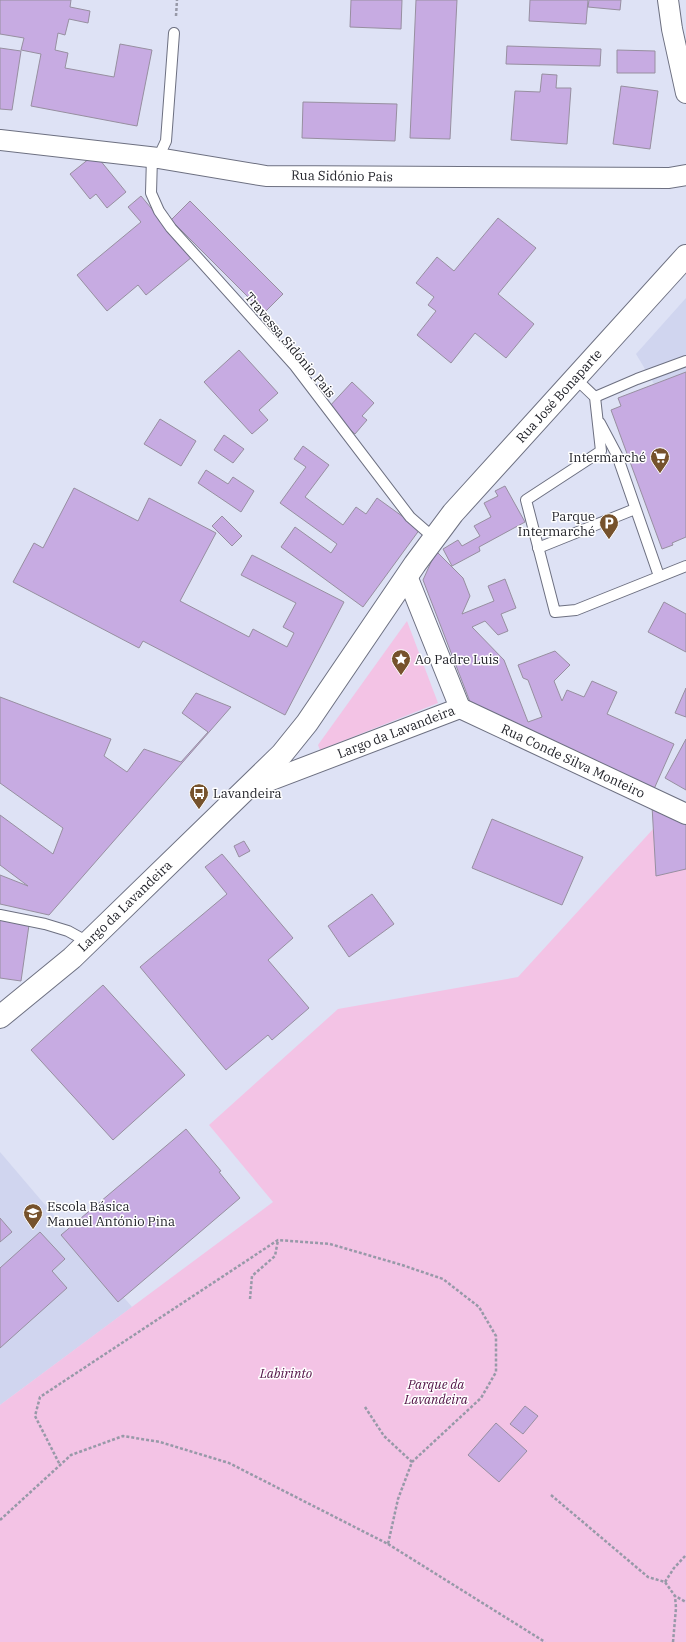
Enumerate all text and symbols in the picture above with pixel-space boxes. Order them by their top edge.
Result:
street label: Rua Sidónio Pais [291,167,393,185]
street label: Travessa Sidónio Pais [241,289,339,401]
street label: Rua José Bonaparte [512,346,606,446]
supermarket icon: Intermarché [649,446,671,474]
place label: Intermarché [569,449,646,466]
place label: Parque Intermarché [518,508,595,540]
parking icon: Parque Intermarché [598,512,620,540]
place icon: Ao Padre Luis [390,648,412,676]
place label: Ao Padre Luis [415,651,499,668]
street label: Largo da Lavandeira [335,702,457,762]
street label: Rua Conde Silva Monteiro [498,720,648,802]
bus stop icon: Lavandeira [188,782,210,810]
place label: Lavandeira [213,785,282,802]
street label: Largo da Lavandeira [74,857,176,955]
place label: Escola Básica Manuel António Pina [47,1198,175,1230]
school or university icon: Escola Básica Manuel António Pina [22,1202,44,1230]
park label: Labirinto [259,1365,312,1382]
park label: Parque da Lavandeira [403,1376,468,1408]

